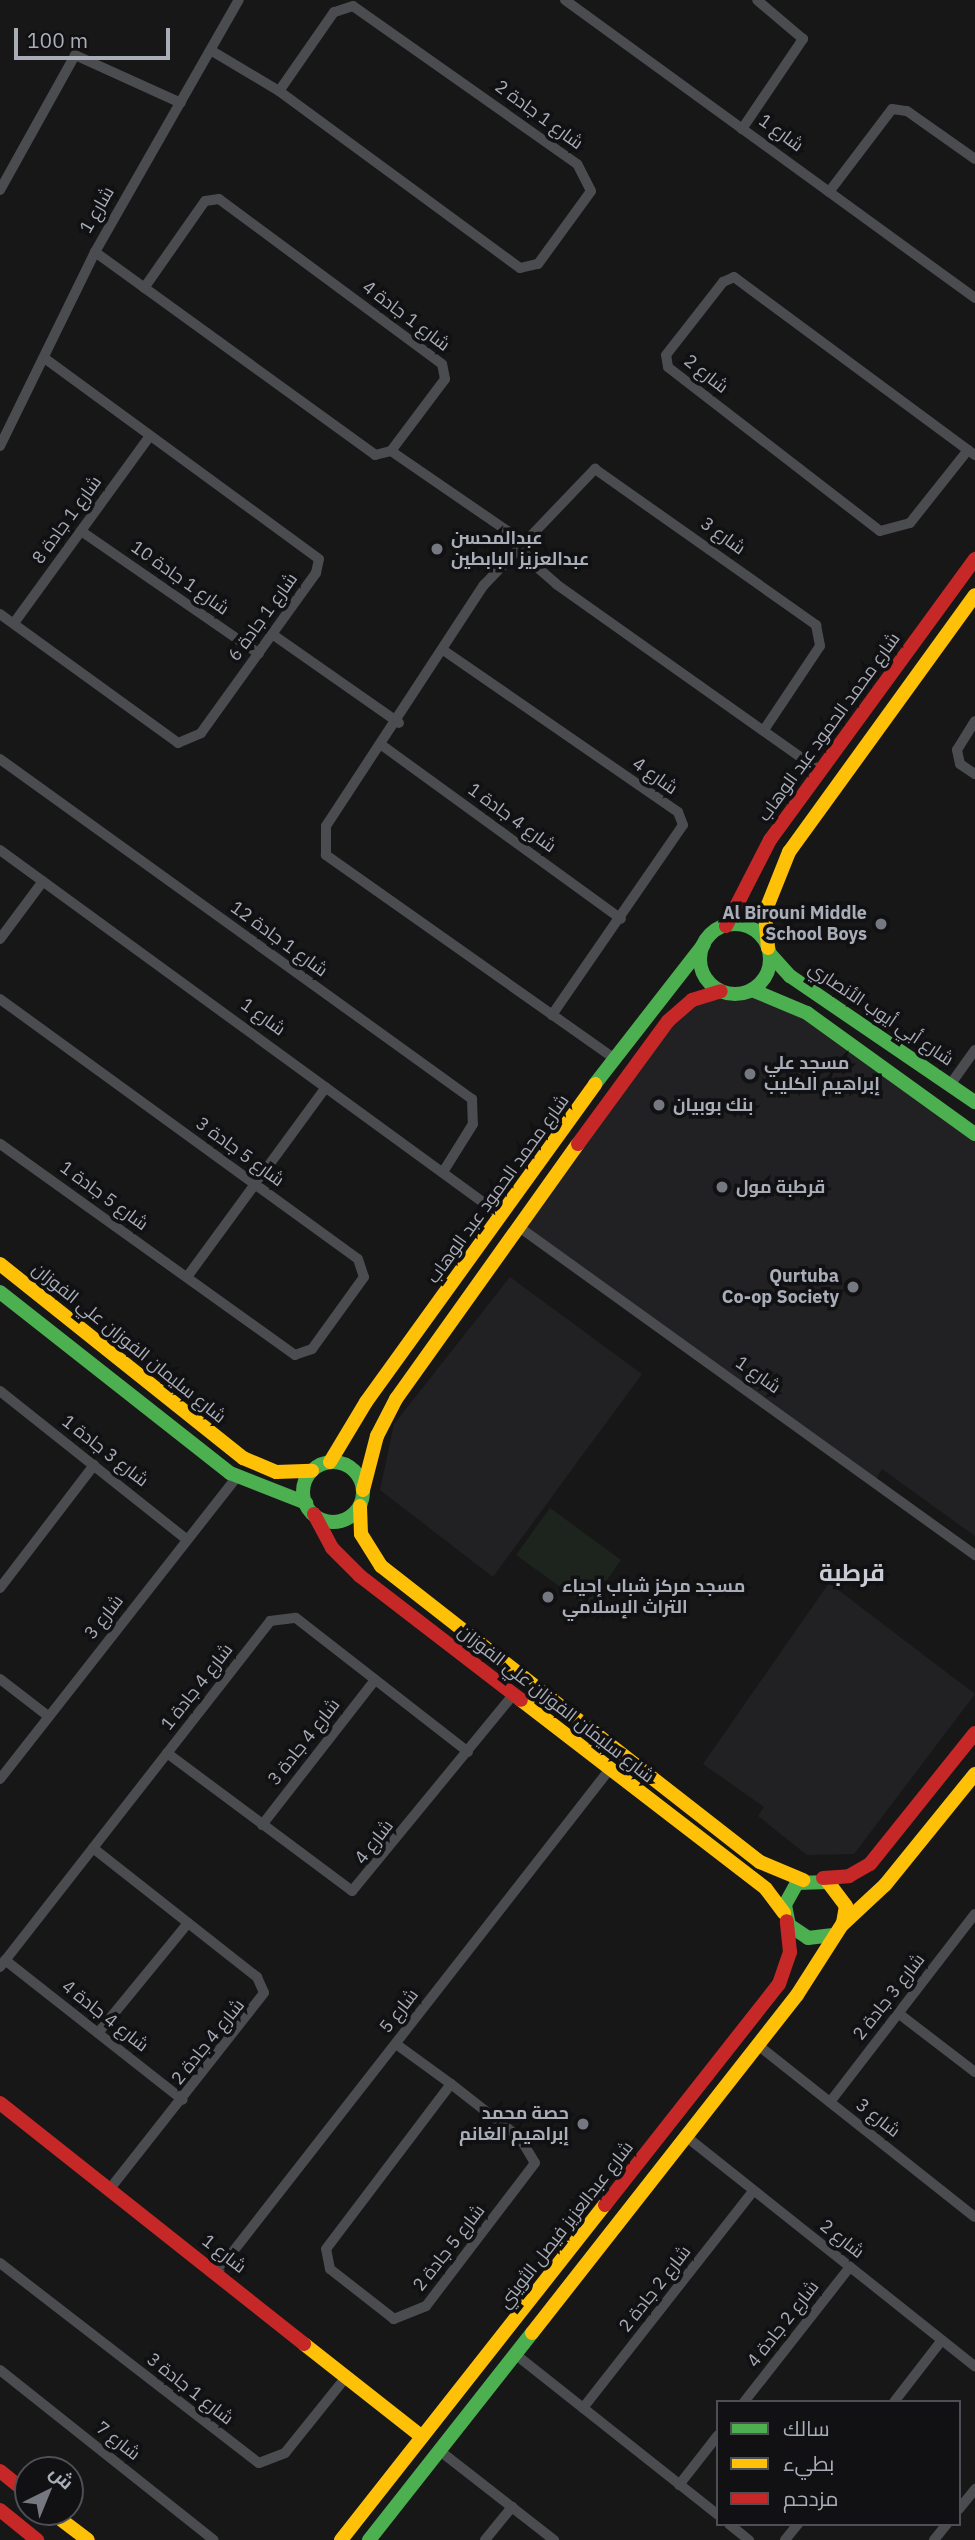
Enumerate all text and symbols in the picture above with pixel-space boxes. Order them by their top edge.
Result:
scale bar [18,14,173,58]
text: 100 m [27,26,88,54]
street label: شارع 1 جادة 2 [491,76,587,154]
street label: شارع 1 [754,110,808,156]
street label: شارع 1 [75,183,119,237]
street label: شارع 1 جادة 4 [358,276,454,356]
street label: شارع 2 [680,350,732,398]
street label: شارع 1 جادة 8 [28,472,106,568]
street label: شارع 3 [696,513,750,559]
place label: عبدالمحسن عبدالعزيز البابطين [451,528,589,570]
street label: شارع 1 جادة 10 [127,536,233,620]
marker: عبدالمحسن عبدالعزيز البابطين [429,541,445,557]
street label: شارع 1 جادة 6 [224,569,302,665]
street label: شارع محمد الحمود عبد الوهاب [753,629,905,825]
street label: شارع 4 [628,753,682,799]
street label: شارع 4 جادة 1 [464,779,560,857]
street label: شارع 1 جادة 12 [226,897,332,981]
place label: Al Birouni Middle School Boys [722,903,867,946]
marker: Al Birouni Middle School Boys [873,916,889,932]
street label: شارع أبي أيوب الأنصاري [804,957,958,1071]
street label: شارع 1 [236,994,290,1040]
place label: مسجد علي إبراهيم الكليب [764,1053,880,1096]
marker: مسجد علي إبراهيم الكليب [742,1066,758,1082]
street label: شارع محمد الحمود عبد الوهاب [422,1091,574,1287]
place label: بنك بوبيان [673,1094,753,1116]
marker: بنك بوبيان [651,1097,667,1113]
street label: شارع 5 جادة 3 [192,1113,288,1191]
street label: شارع 5 جادة 1 [56,1157,152,1235]
place label: قرطبة مول [736,1176,825,1198]
marker: قرطبة مول [714,1179,730,1195]
street label: شارع سليمان الفوزان علي الفوزان [28,1258,230,1428]
place label: Qurtuba Co-op Society [722,1266,839,1308]
marker: Qurtuba Co-op Society [845,1279,861,1295]
street label: شارع 1 [731,1352,785,1398]
street label: شارع 3 جادة 1 [57,1411,153,1491]
district label: قرطبة [819,1559,885,1587]
place label: مسجد مركز شباب إحياء التراث الإسلامي [562,1576,745,1618]
marker: مسجد مركز شباب إحياء التراث الإسلامي [540,1589,556,1605]
street label: شارع 3 [80,1591,128,1643]
street label: شارع سليمان الفوزان علي الفوزان [454,1621,658,1787]
street label: شارع 4 جادة 1 [157,1639,237,1735]
street label: شارع 4 جادة 3 [264,1694,344,1790]
street label: شارع 4 [350,1816,398,1868]
street label: شارع 3 جادة 2 [849,1949,929,2045]
street label: شارع 4 جادة 4 [57,1976,153,2056]
street label: شارع 5 [375,1985,423,2037]
street label: شارع 4 جادة 2 [167,1995,249,2089]
street label: شارع 3 [852,2094,904,2142]
place label: حصة محمد إبراهيم الغانم [459,2103,569,2146]
marker: حصة محمد إبراهيم الغانم [575,2116,591,2132]
street label: شارع عبدالعزيز فيصل الثويني [494,2137,638,2313]
street label: شارع 5 جادة 2 [409,2200,489,2296]
street label: شارع 2 [816,2215,868,2263]
street label: شارع 1 [198,2230,250,2278]
street label: شارع 2 جادة 2 [615,2241,695,2337]
street label: شارع 2 جادة 4 [743,2276,823,2372]
street label: شارع 1 جادة 3 [142,2349,238,2429]
legend [716,2400,961,2526]
text: سالك [783,2414,830,2442]
street label: شارع 7 [92,2417,144,2465]
text: بطيء [783,2449,834,2477]
north arrow [14,2456,84,2526]
text: ش [45,2460,79,2494]
text: مزدحم [783,2484,838,2512]

